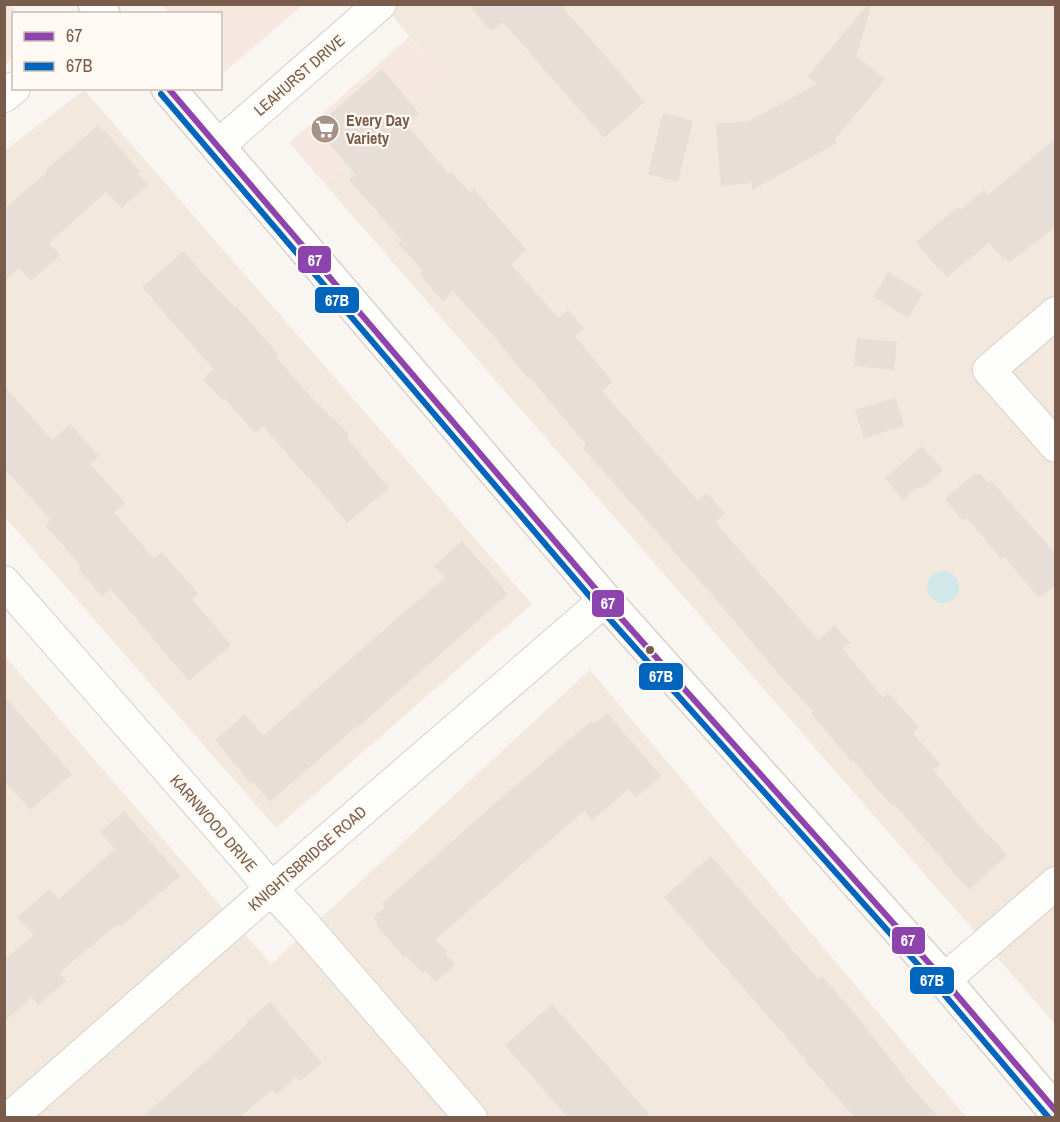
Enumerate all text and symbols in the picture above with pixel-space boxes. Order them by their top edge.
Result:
legend [12,12,222,90]
text: 67 [66,23,82,48]
street label: LEAHURST DRIVE [249,29,349,121]
text: 67B [66,53,92,78]
place label: Every Day Variety [346,109,410,149]
supermarket icon: Every Day Variety [309,113,341,145]
line badge: 67 [297,245,332,274]
text: 67 [308,249,322,271]
line badge: 67B [314,286,360,314]
text: 67B [325,289,349,311]
line badge: 67 [591,589,625,618]
text: 67 [601,592,615,614]
unlabelled marker [644,644,656,656]
line badge: 67B [638,662,684,691]
text: 67B [649,665,673,687]
street label: KARNWOOD DRIVE [166,770,262,876]
street label: KNIGHTSBRIDGE ROAD [243,800,371,916]
line badge: 67 [891,926,926,955]
text: 67 [901,929,915,951]
line badge: 67B [909,966,955,995]
text: 67B [920,969,944,991]

